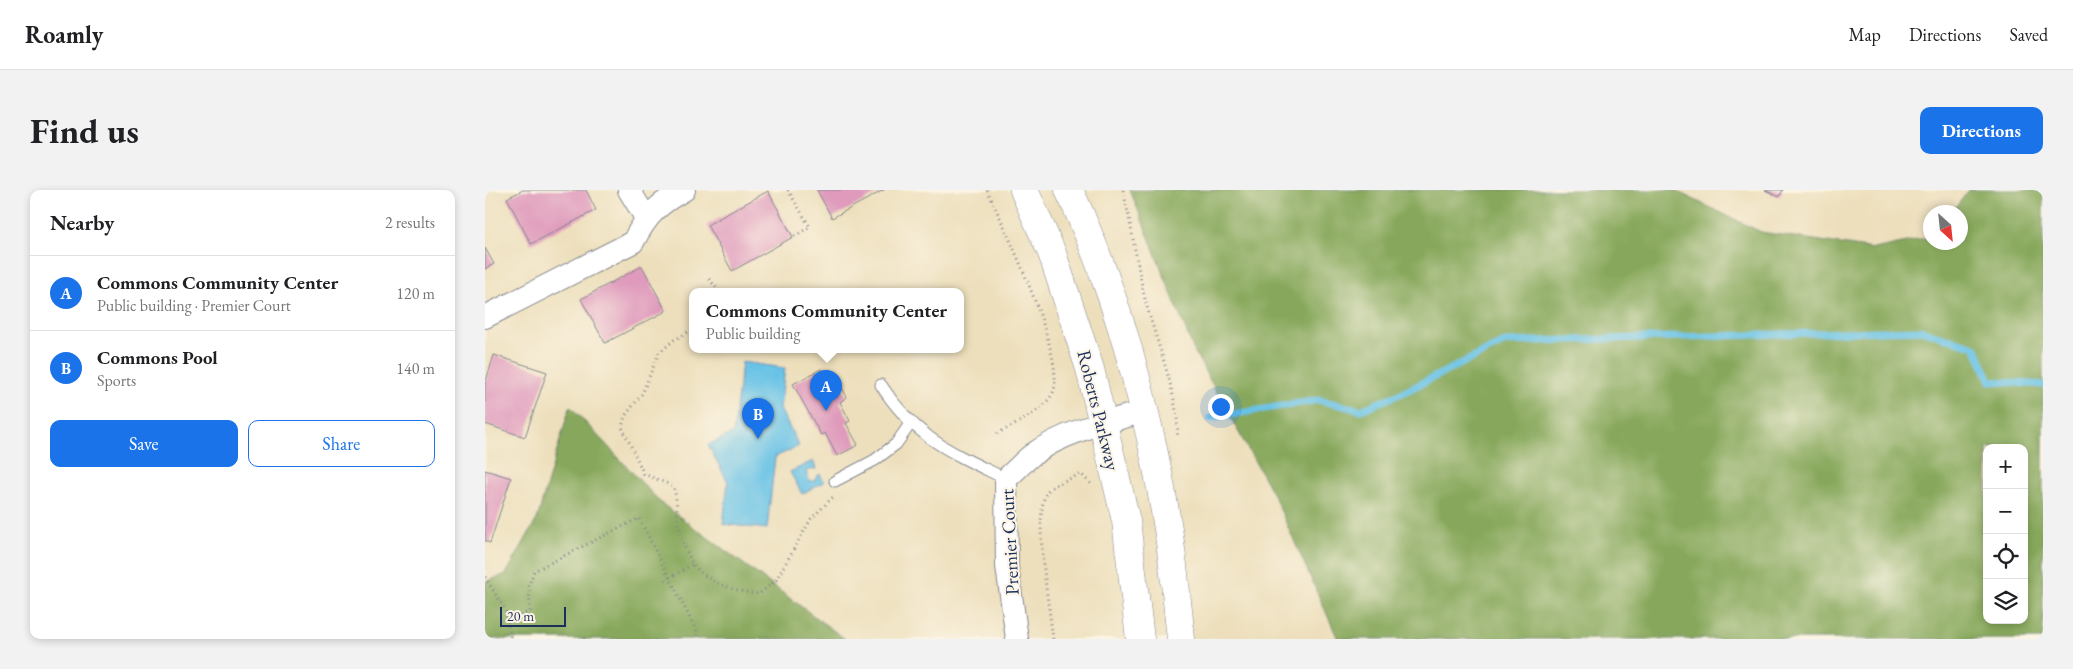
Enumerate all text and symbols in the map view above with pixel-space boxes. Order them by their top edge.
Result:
text: Roamly [25,19,103,50]
text: Map [1849,23,1881,46]
text: Directions [1909,23,1981,46]
text: Saved [2009,23,2048,46]
button: Directions [1920,107,2043,154]
text: Find us [30,108,139,153]
north arrow [1923,205,1968,250]
text: Nearby [50,209,114,236]
text: 2 results [385,212,435,233]
text: Commons Community Center [97,270,338,295]
text: A [60,283,72,304]
text: 120 m [396,283,435,304]
popup [689,288,964,353]
text: Public building · Premier Court [97,295,291,316]
text: Commons Community Center [706,298,947,323]
text: Public building [706,323,800,344]
text: Commons Pool [97,345,218,370]
street label: Roberts Parkway [1071,347,1126,474]
text: B [61,358,71,379]
text: 140 m [396,358,435,379]
text: Sports [97,370,136,391]
pin: A [810,370,842,411]
your location [1208,394,1234,420]
pin: B [742,398,774,439]
button: Save [50,420,238,467]
button: Share [248,420,435,467]
map controls [1983,444,2028,624]
button: + [1983,444,2028,489]
street label: Premier Court [994,488,1025,596]
button: − [1983,489,2028,534]
button: locate [1983,534,2028,579]
button: layers [1983,579,2028,624]
scale bar [500,604,566,627]
text: 20 m [507,607,534,625]

